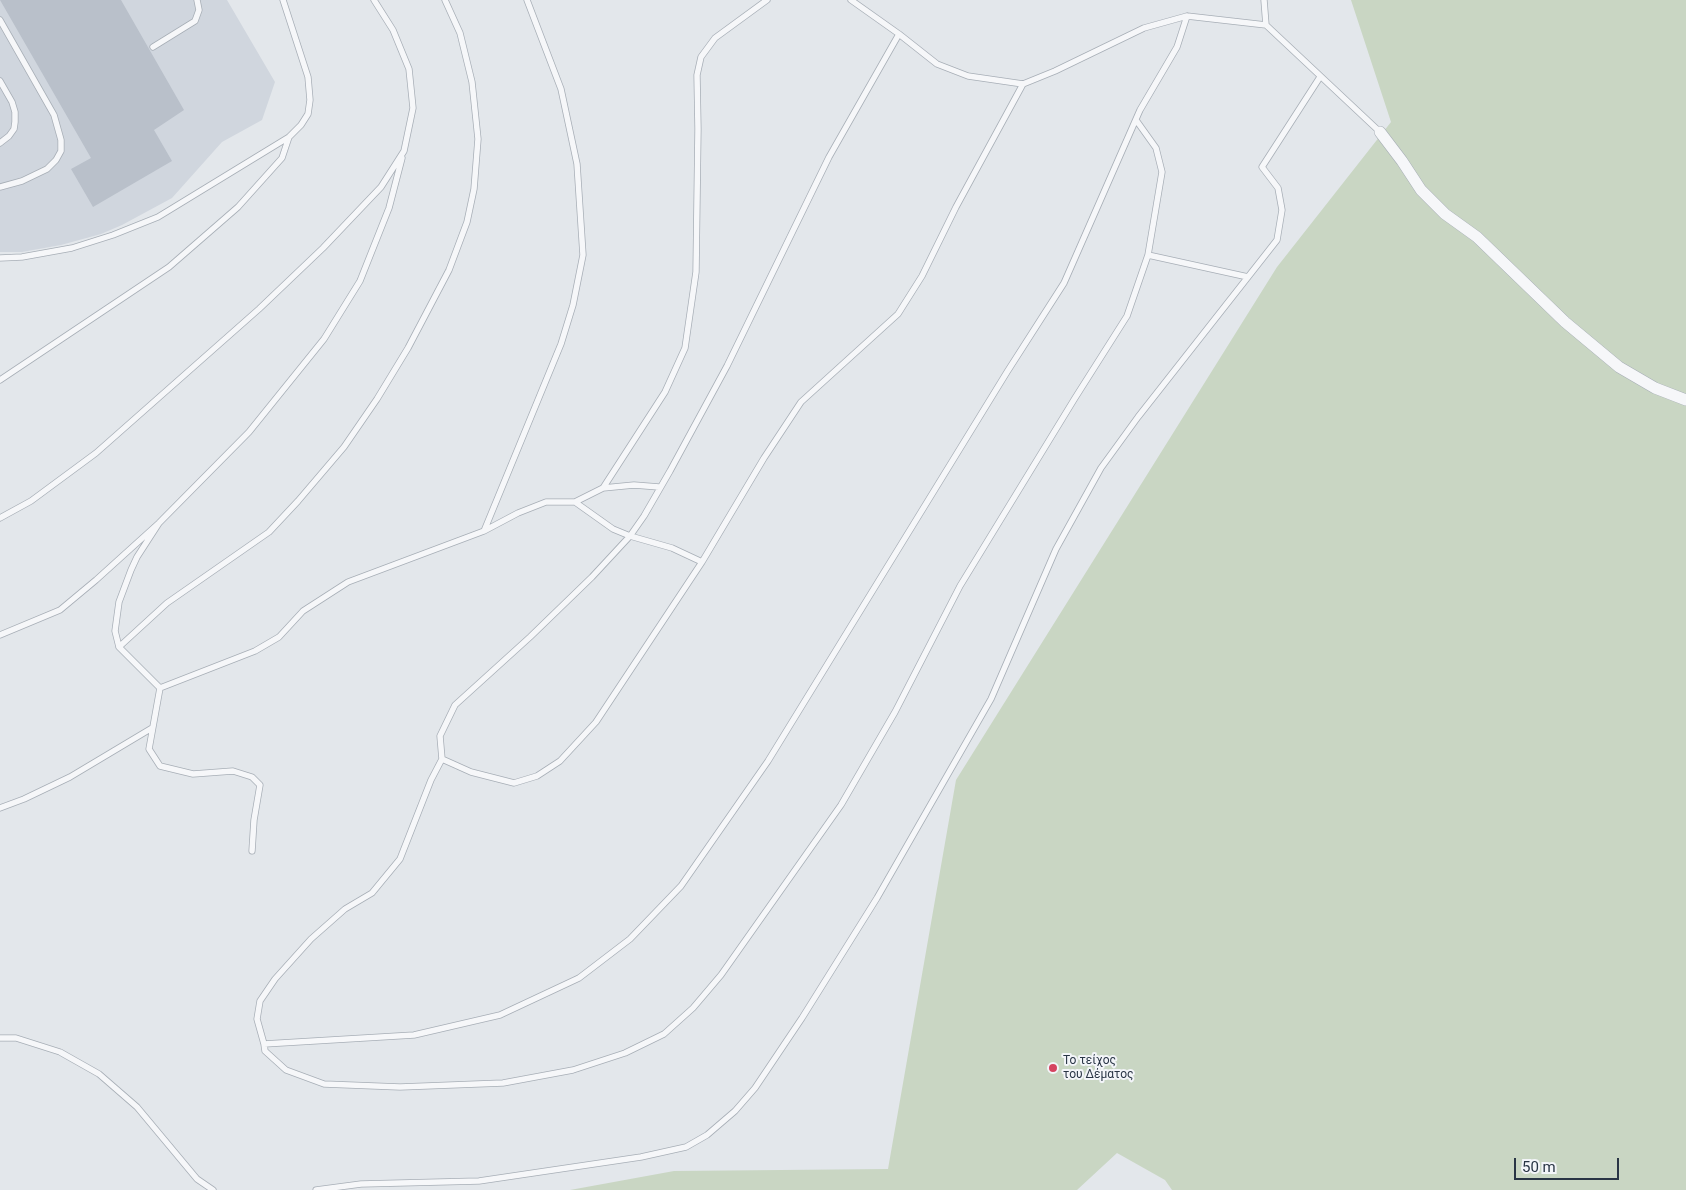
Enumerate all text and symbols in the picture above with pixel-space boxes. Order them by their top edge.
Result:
place label: Το τείχος του Δέματος [1063,1054,1133,1082]
marker: Το τείχος του Δέματος [1047,1062,1059,1074]
scale bar [1516,1148,1621,1180]
text: 50 m [1522,1158,1556,1176]

